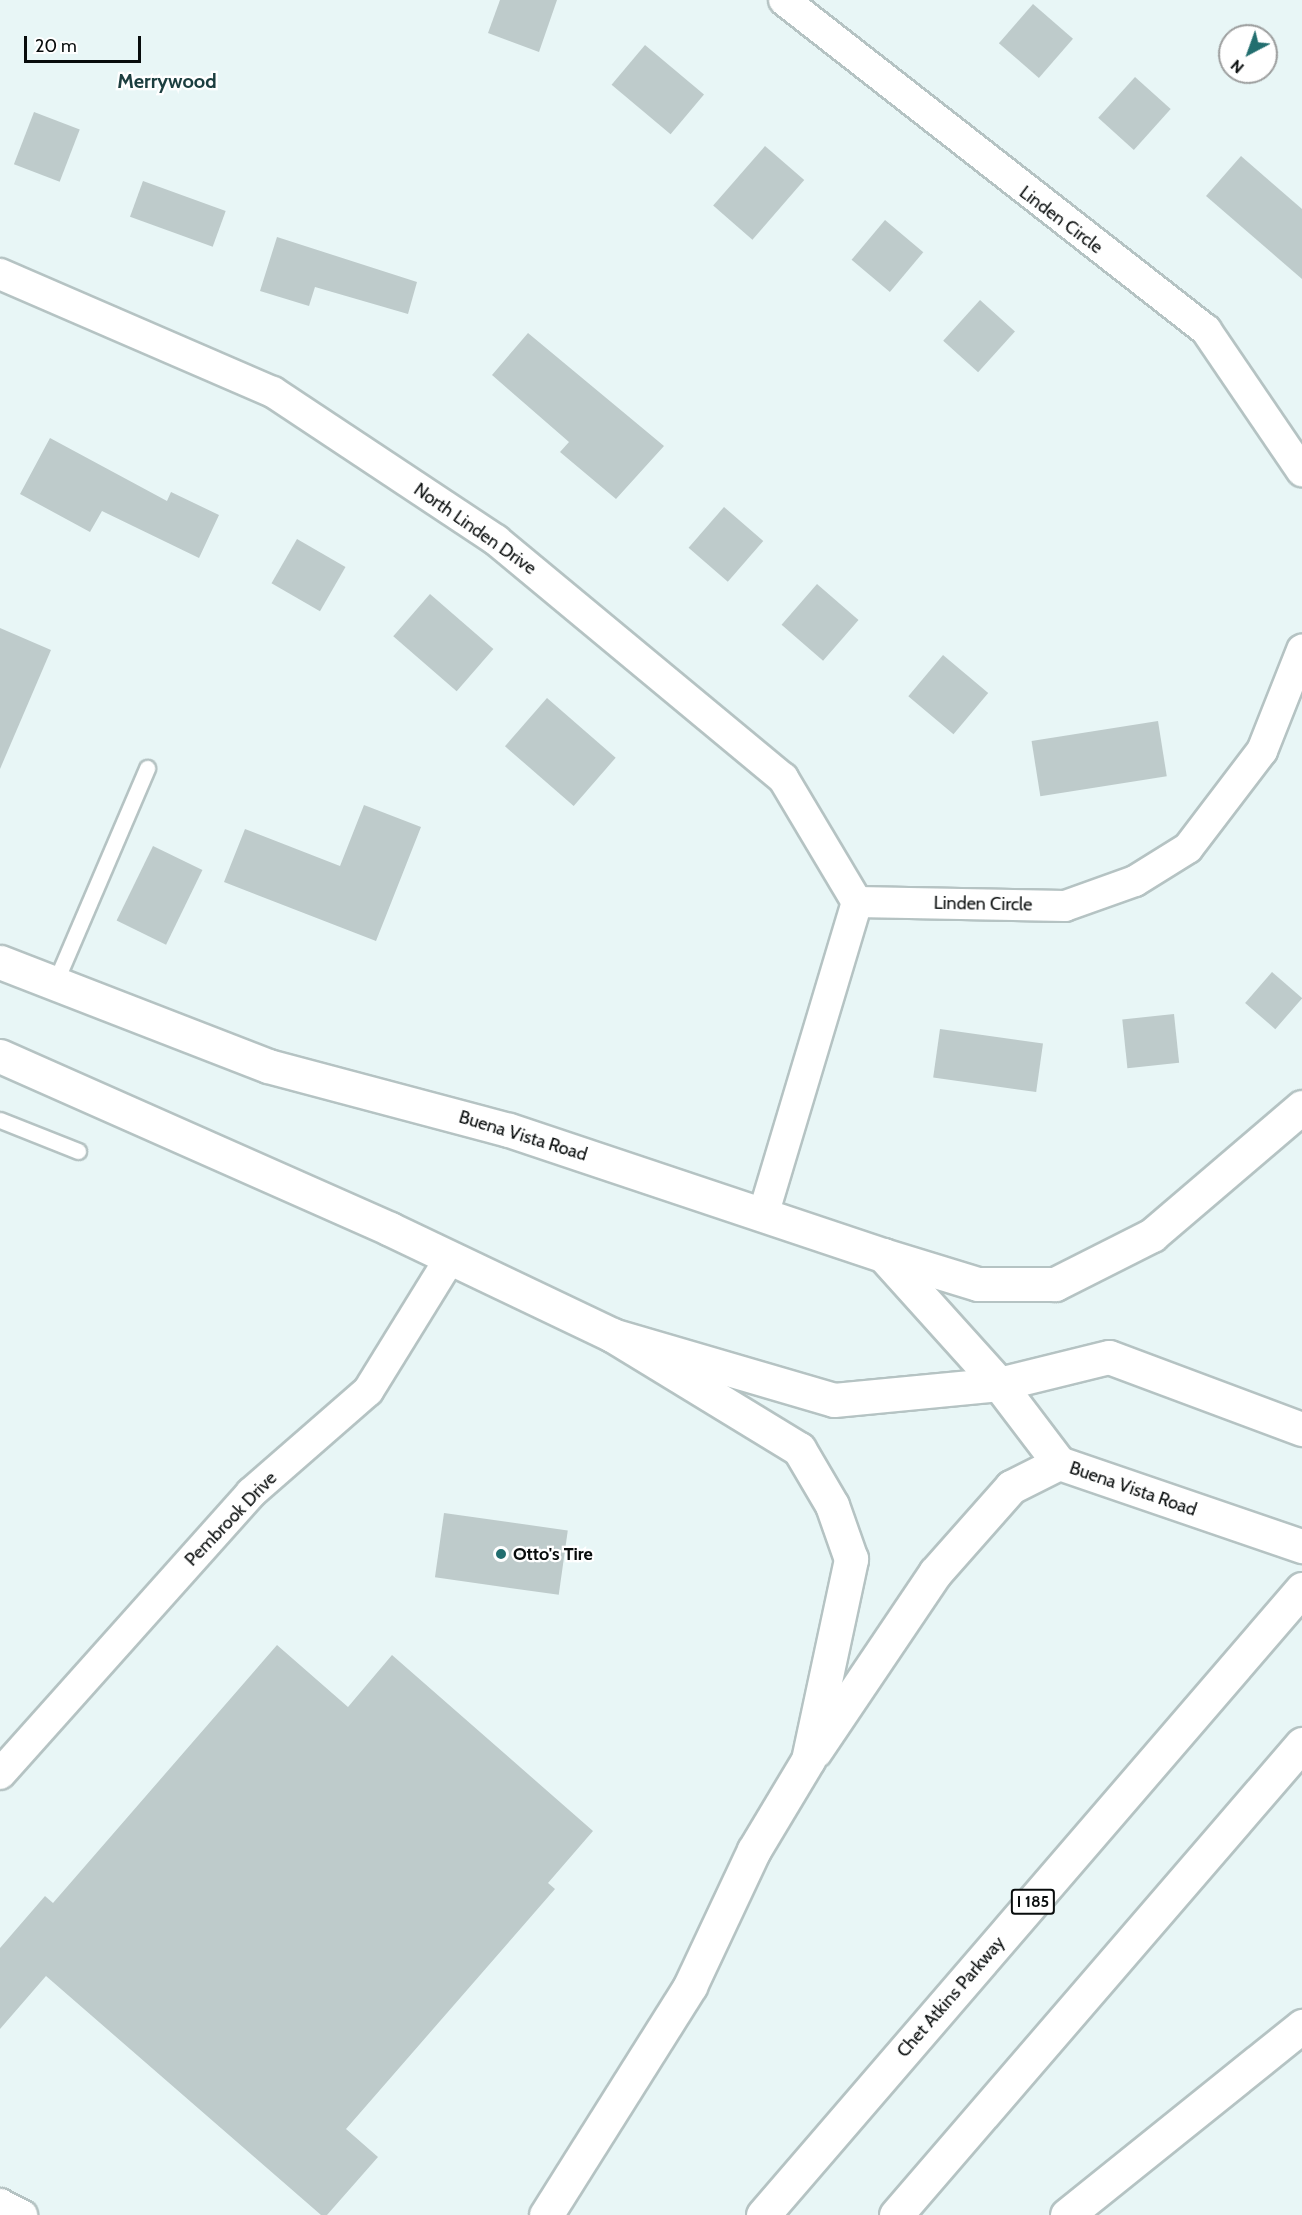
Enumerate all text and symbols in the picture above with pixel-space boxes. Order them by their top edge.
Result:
scale bar [27,24,144,62]
north arrow [1218,24,1278,84]
text: 20 m [35,35,77,57]
text: N [1227,56,1248,77]
district label: Merrywood [117,69,217,93]
street label: Linden Circle [1015,182,1107,258]
street label: North Linden Drive [410,479,540,579]
street label: Linden Circle [933,892,1033,916]
street label: Buena Vista Road [456,1106,590,1166]
street label: Buena Vista Road [1067,1457,1199,1521]
street label: Pembrook Drive [181,1467,281,1571]
place label: Otto's Tire [513,1543,593,1565]
marker: Otto's Tire [494,1547,508,1561]
road number: I 185 [1010,1889,1056,1915]
street label: Chet Atkins Parkway [893,1932,1009,2062]

